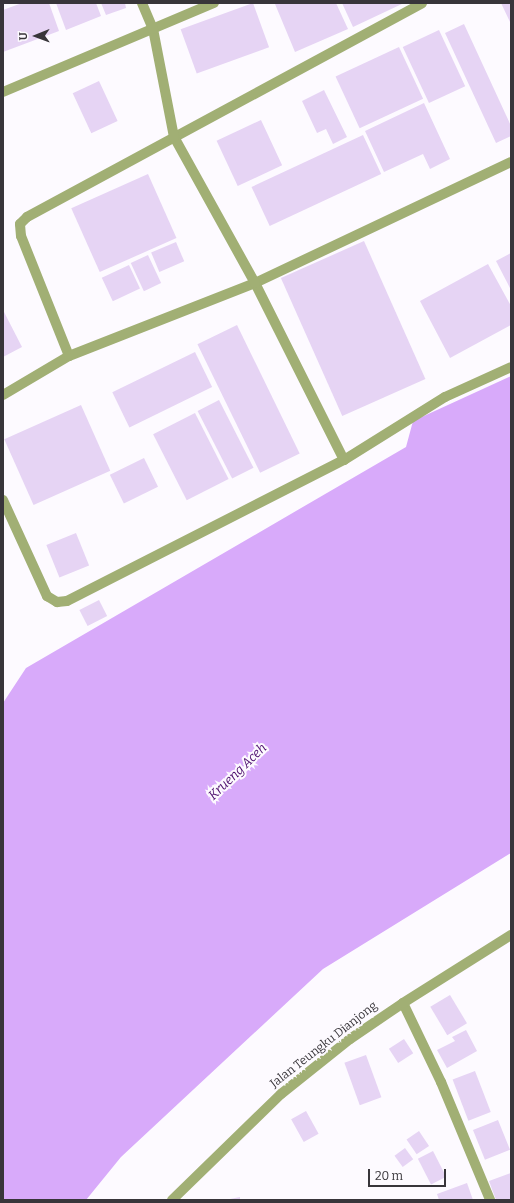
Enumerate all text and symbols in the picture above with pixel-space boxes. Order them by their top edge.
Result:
north arrow [16,16,56,56]
text: U [17,32,30,40]
water label: Krueng Aceh [206,740,270,804]
street label: Jalan Teungku Dianjong [268,999,380,1091]
scale bar [370,1161,448,1187]
text: 20 m [375,1169,403,1183]

